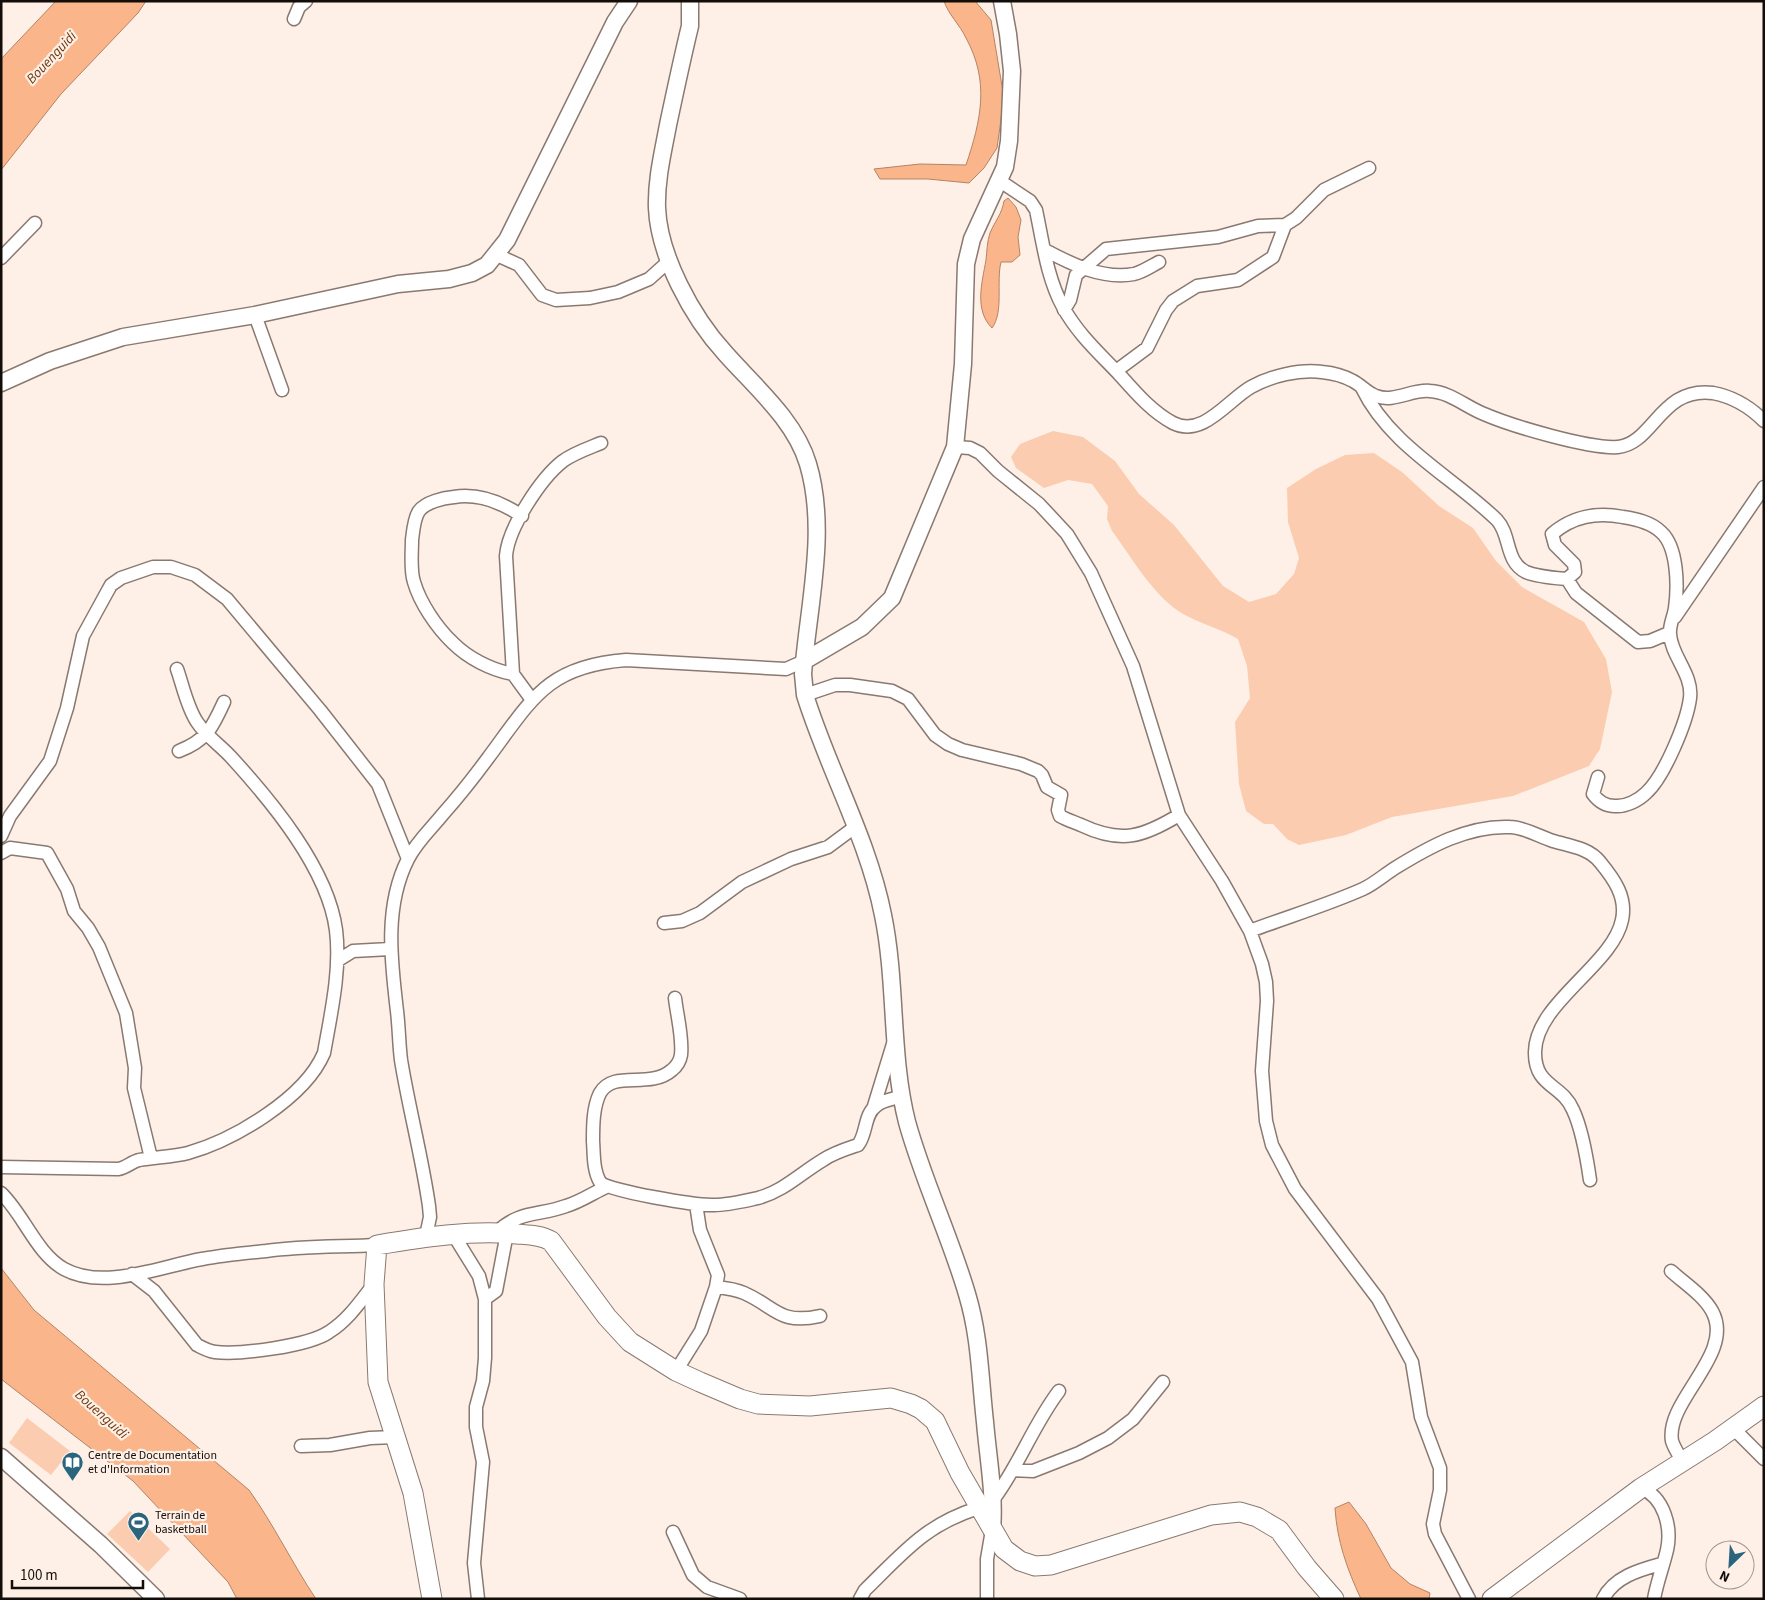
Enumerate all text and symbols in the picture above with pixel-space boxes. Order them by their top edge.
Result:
water label: Bouenguidi [22,26,82,88]
water label: Bouenguidi [70,1385,133,1445]
place label: Centre de Documentation et d'Information [88,1447,217,1478]
library icon: Centre de Documentation et d'Information [60,1450,84,1481]
place label: Terrain de basketball [155,1507,207,1538]
sports icon: Terrain de basketball [127,1510,151,1541]
north arrow [1705,1540,1755,1590]
scale bar [12,1558,144,1590]
text: 100 m [20,1565,58,1586]
text: N [1716,1565,1733,1587]

